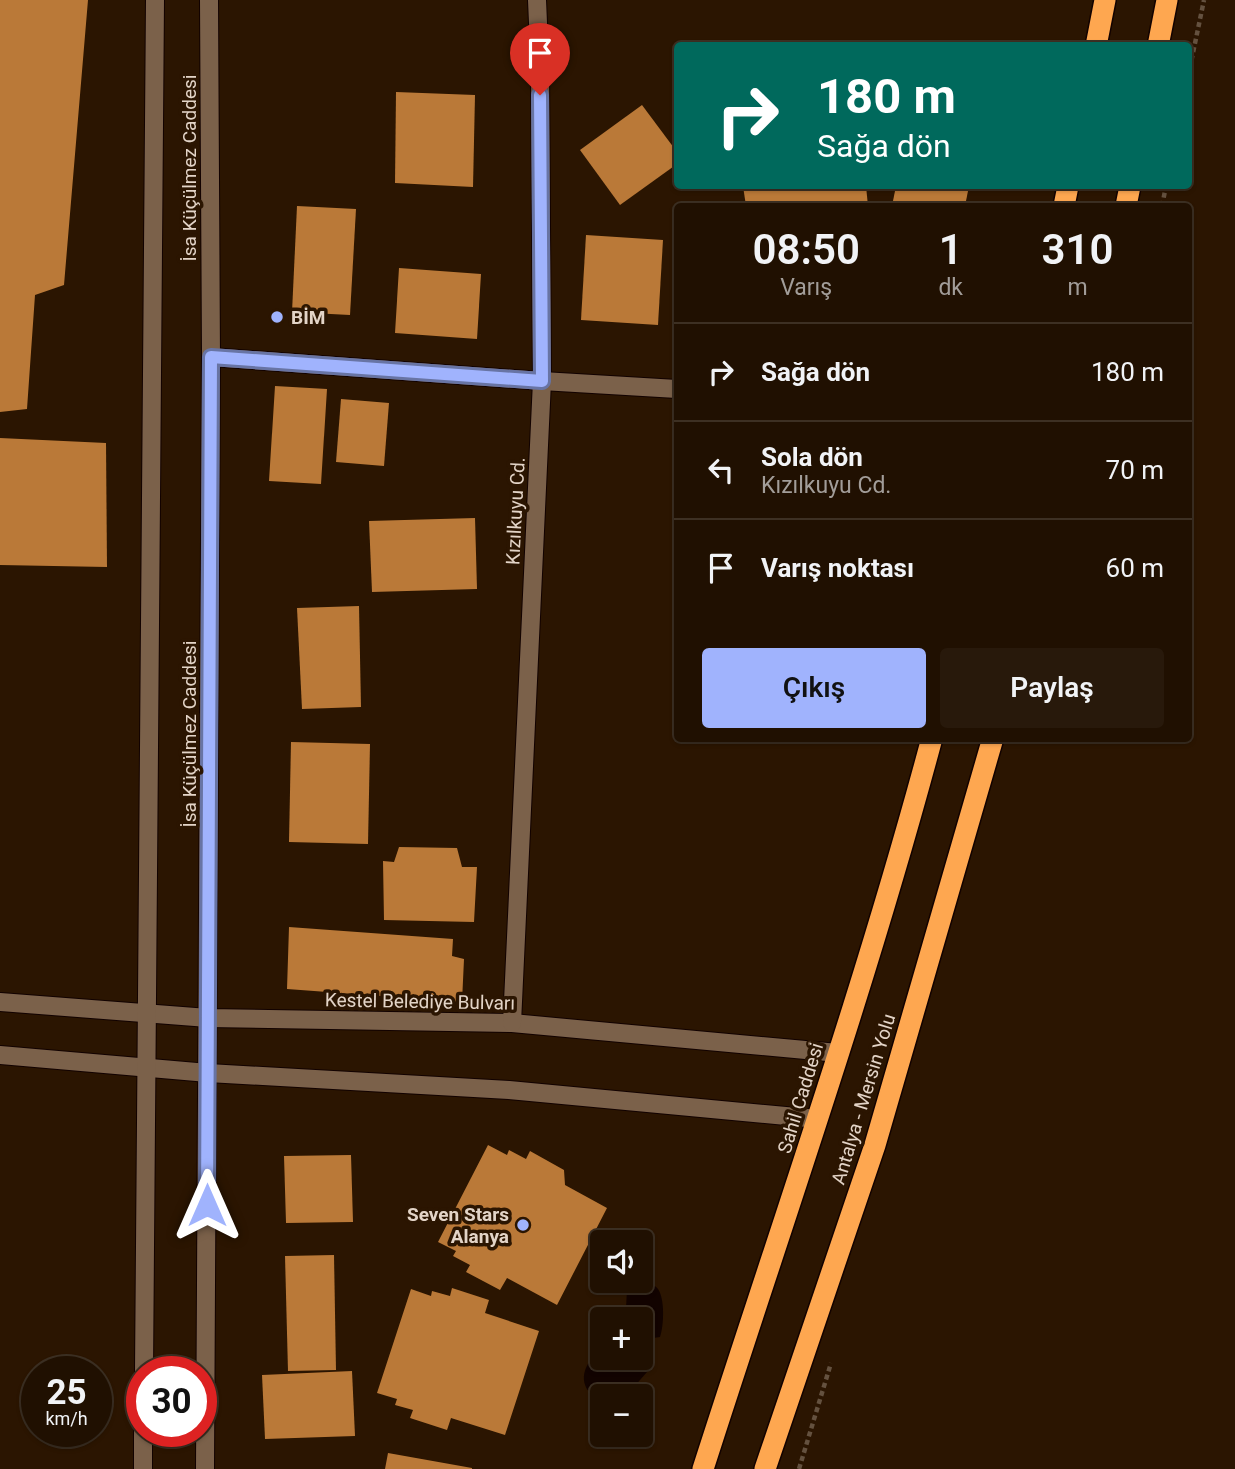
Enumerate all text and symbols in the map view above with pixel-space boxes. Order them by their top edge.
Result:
pin [510,23,570,95]
icon: arrive [521,34,559,72]
text: 180 m [817,68,956,125]
icon: right [702,70,793,161]
street label: İsa Küçülmez Caddesi [178,75,201,261]
text: Sağa dön [817,127,951,165]
text: 08:50 [752,225,860,274]
text: 1 [939,225,963,274]
text: 310 [1042,225,1114,274]
text: Varış [780,274,832,301]
text: dk [938,274,963,301]
text: m [1067,274,1088,301]
place label: BİM [291,306,325,329]
marker: BİM [269,309,285,325]
icon: right [702,353,740,391]
text: Sağa dön [761,357,870,387]
text: 180 m [1091,357,1164,387]
text: Sola dön [761,442,863,472]
icon: left [702,451,740,489]
text: 70 m [1106,455,1164,485]
street label: Kızılkuyu Cd. [501,457,530,565]
text: Kızılkuyu Cd. [761,472,891,499]
icon: arrive [702,549,740,587]
text: Varış noktası [761,553,914,583]
text: 60 m [1106,553,1164,583]
street label: İsa Küçülmez Caddesi [178,641,201,827]
button: Çıkış [702,648,926,728]
button: Paylaş [940,648,1164,728]
street label: Kestel Belediye Bulvarı [325,988,515,1015]
street label: Antalya - Mersin Yolu [827,1011,900,1187]
street label: Sahil Caddesi [773,1040,828,1156]
position arrow [170,1168,244,1242]
place label: Seven Stars Alanya [407,1203,509,1248]
marker: Seven Stars Alanya [515,1217,531,1233]
map controls [590,1230,653,1447]
button: sound [590,1230,653,1293]
button: + [590,1307,653,1370]
speed limit sign: 30 [126,1356,217,1447]
text: 25 [46,1372,87,1413]
button: − [590,1384,653,1447]
text: km/h [45,1408,88,1429]

